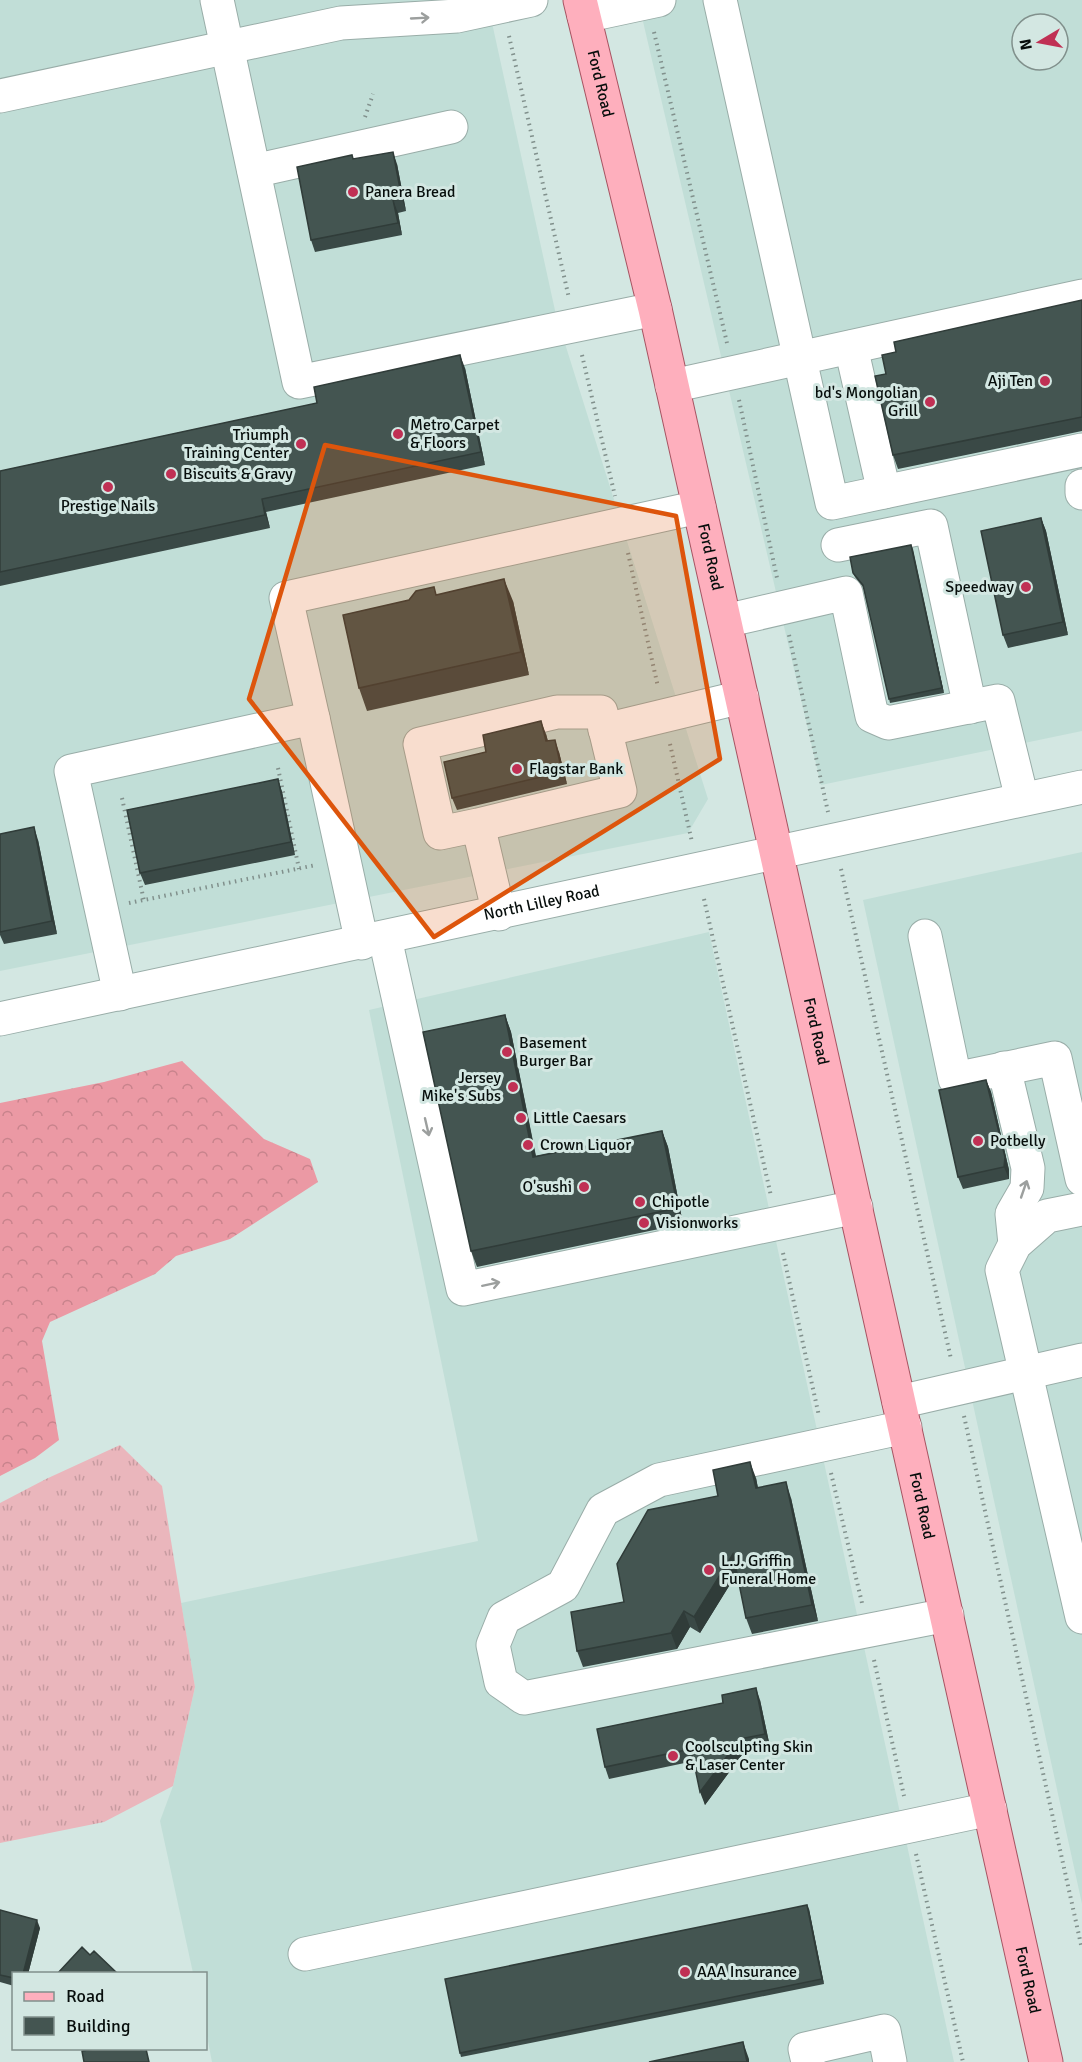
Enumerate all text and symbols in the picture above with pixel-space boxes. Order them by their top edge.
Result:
north arrow [1010,12,1070,72]
one-way arrow [409,13,429,24]
text: N [1015,37,1037,52]
street label: Ford Road [583,48,618,119]
place label: Panera Bread [365,182,456,202]
marker: Panera Bread [346,185,360,199]
place label: Aji Ten [988,371,1033,391]
marker: Aji Ten [1038,374,1052,388]
place label: bd's Mongolian Grill [815,383,918,421]
marker: bd's Mongolian Grill [923,395,937,409]
place label: Metro Carpet & Floors [410,415,500,453]
place label: Triumph Training Center [184,425,289,463]
marker: Metro Carpet & Floors [391,427,405,441]
marker: Triumph Training Center [294,437,308,451]
place label: Biscuits & Gravy [183,464,293,484]
marker: Biscuits & Gravy [164,467,178,481]
marker: Prestige Nails [101,480,115,494]
place label: Prestige Nails [61,496,155,516]
street label: Ford Road [693,521,727,592]
place label: Speedway [945,577,1015,597]
marker: Speedway [1019,580,1033,594]
place label: Flagstar Bank [529,759,623,779]
marker: Flagstar Bank [510,762,524,776]
street label: North Lilley Road [482,881,601,925]
street label: Ford Road [799,996,833,1067]
place label: Basement Burger Bar [519,1033,593,1071]
marker: Basement Burger Bar [500,1045,514,1059]
place label: Jersey Mike's Subs [421,1068,502,1106]
marker: Jersey Mike's Subs [506,1080,520,1094]
place label: Little Caesars [533,1108,626,1128]
marker: Little Caesars [514,1111,528,1125]
one-way arrow [422,1117,434,1136]
place label: Potbelly [990,1131,1046,1151]
marker: Potbelly [971,1134,985,1148]
place label: Crown Liquor [540,1135,631,1155]
marker: Crown Liquor [521,1138,535,1152]
place label: O'sushi [522,1177,572,1197]
marker: O'sushi [577,1180,591,1194]
one-way arrow [1020,1180,1031,1198]
place label: Chipotle [652,1192,710,1212]
marker: Chipotle [633,1195,647,1209]
place label: Visionworks [656,1213,738,1233]
marker: Visionworks [637,1216,651,1230]
one-way arrow [482,1277,501,1289]
street label: Ford Road [905,1470,939,1541]
place label: L.J. Griffin Funeral Home [721,1551,816,1589]
marker: L.J. Griffin Funeral Home [702,1563,716,1577]
place label: Coolsculpting Skin & Laser Center [685,1737,813,1775]
marker: Coolsculpting Skin & Laser Center [666,1749,680,1763]
street label: Ford Road [1011,1944,1045,2015]
place label: AAA Insurance [697,1962,797,1982]
marker: AAA Insurance [678,1965,692,1979]
legend [12,1972,207,2050]
text: Road [66,1985,105,2007]
text: Building [66,2015,130,2037]

